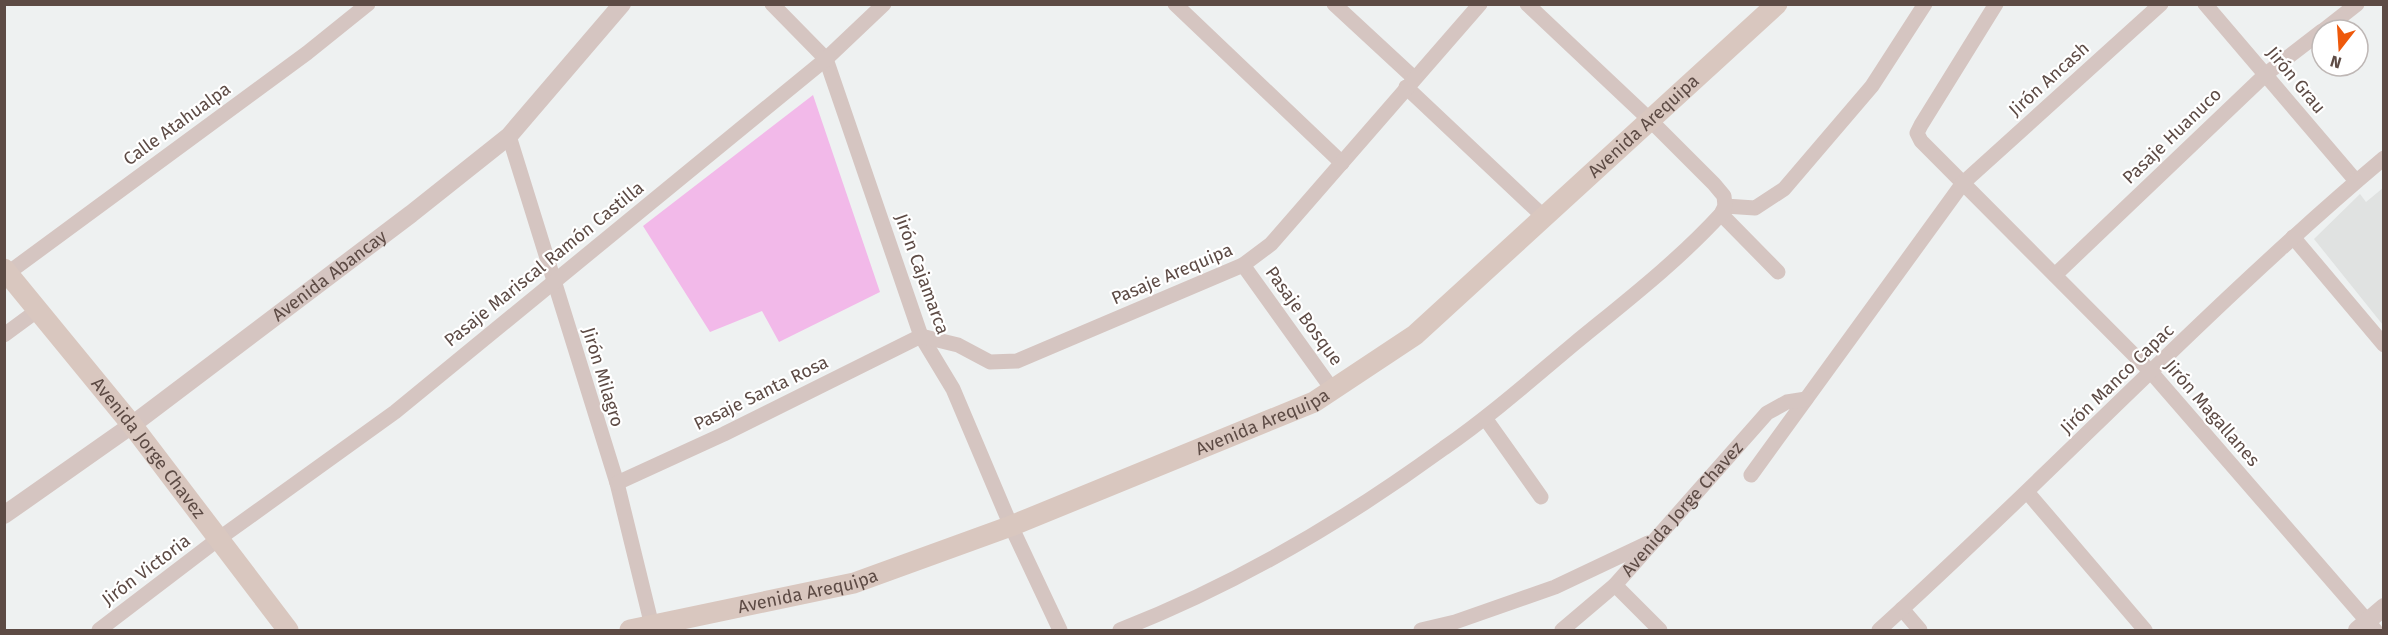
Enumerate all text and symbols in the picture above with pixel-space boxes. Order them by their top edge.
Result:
north arrow [2310,18,2370,78]
street label: Jirón Ancash [2004,37,2094,121]
street label: Jirón Grau [2262,42,2330,118]
text: N [2328,51,2344,73]
street label: Avenida Arequipa [1583,70,1704,183]
street label: Calle Atahualpa [119,78,235,170]
street label: Pasaje Huanuco [2118,83,2226,189]
street label: Pasaje Mariscal Ramón Castilla [440,177,648,351]
street label: Jirón Cajamarca [890,211,954,337]
street label: Avenida Abancay [268,225,391,326]
street label: Pasaje Arequipa [1108,239,1236,309]
street label: Pasaje Bosque [1261,262,1347,370]
street label: Jirón Manco Capac [2056,319,2179,439]
street label: Jirón Milagro [577,325,629,429]
street label: Pasaje Santa Rosa [690,351,832,435]
street label: Jirón Magallanes [2160,355,2264,471]
street label: Avenida Jorge Chavez [87,373,210,523]
street label: Avenida Arequipa [1192,384,1334,460]
street label: Avenida Jorge Chavez [1617,437,1748,581]
street label: Jirón Victoria [97,530,195,610]
street label: Avenida Arequipa [736,564,881,618]

